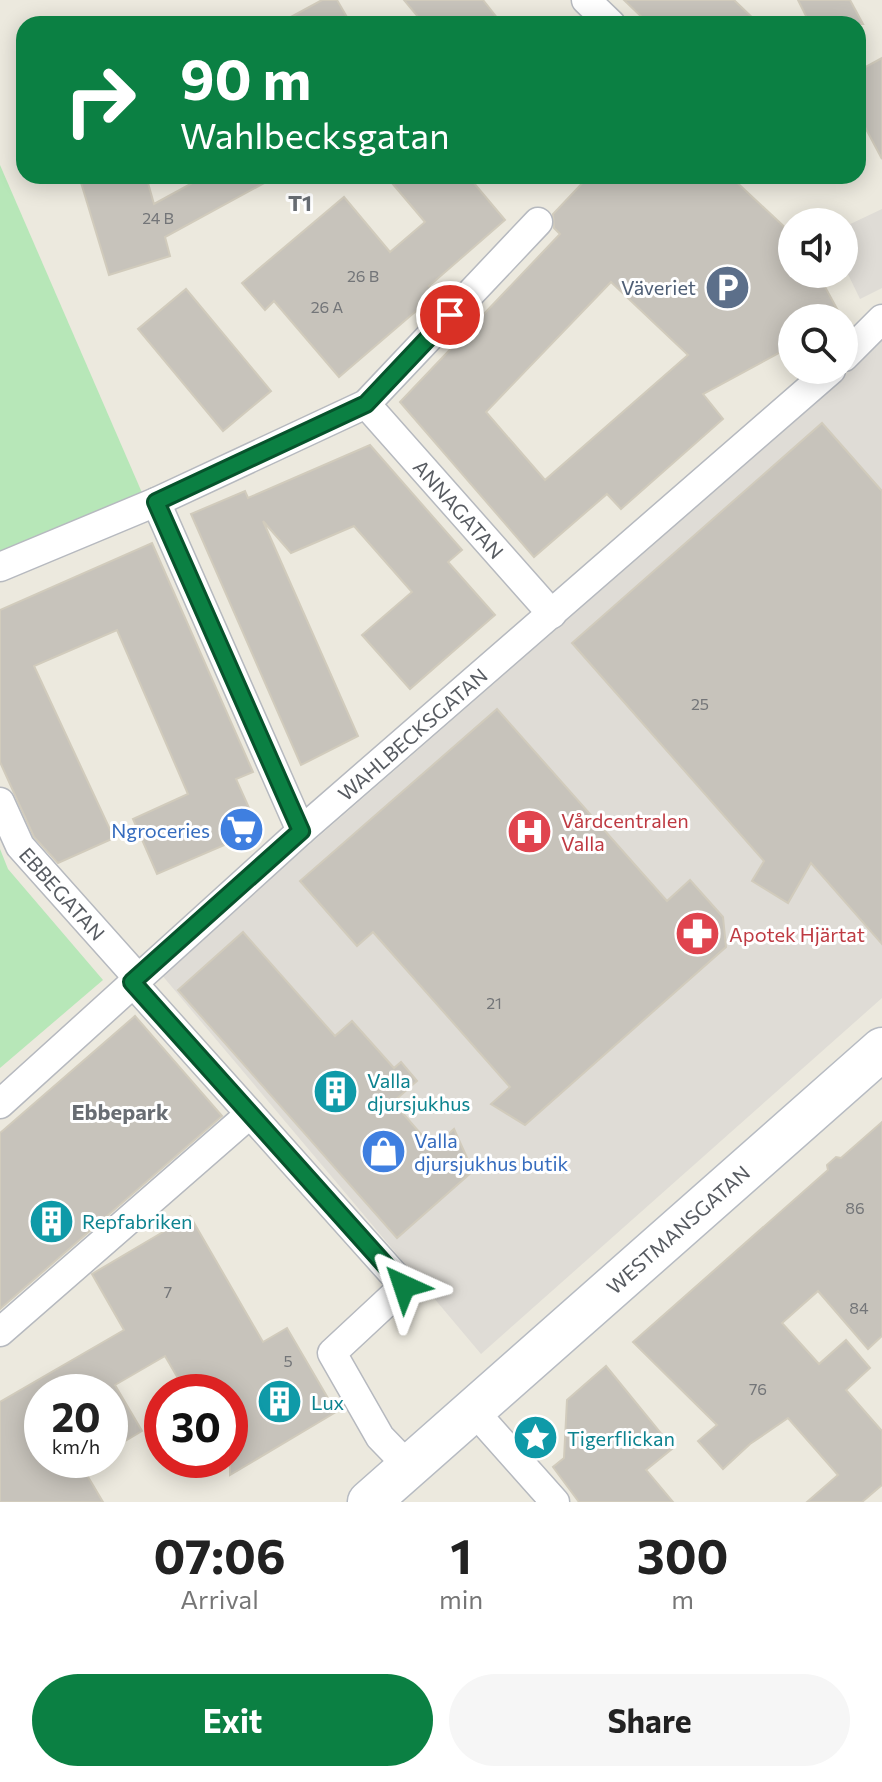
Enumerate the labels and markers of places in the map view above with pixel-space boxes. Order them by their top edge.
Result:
parking icon: Väveriet [703,263,751,311]
place label: Väveriet [621,275,696,299]
pin [416,281,484,349]
supermarket icon: Ngroceries [217,806,265,854]
hospital icon: Vårdcentralen Valla [506,808,554,856]
place label: Vårdcentralen Valla [561,808,689,855]
place label: Ngroceries [111,818,210,842]
pharmacy icon: Apotek Hjärtat [674,910,722,958]
place label: Apotek Hjärtat [729,922,865,946]
building icon: Valla djursjukhus [312,1067,360,1115]
place label: Valla djursjukhus [367,1068,470,1115]
shop icon: Valla djursjukhus butik [359,1128,407,1176]
place label: Valla djursjukhus butik [414,1128,569,1175]
building icon: Repfabriken [27,1197,75,1245]
place label: Repfabriken [82,1209,193,1233]
building icon: Lux [256,1378,304,1426]
place label: Lux [311,1390,345,1414]
place icon: Tigerflickan [512,1414,560,1462]
place label: Tigerflickan [567,1426,675,1450]

